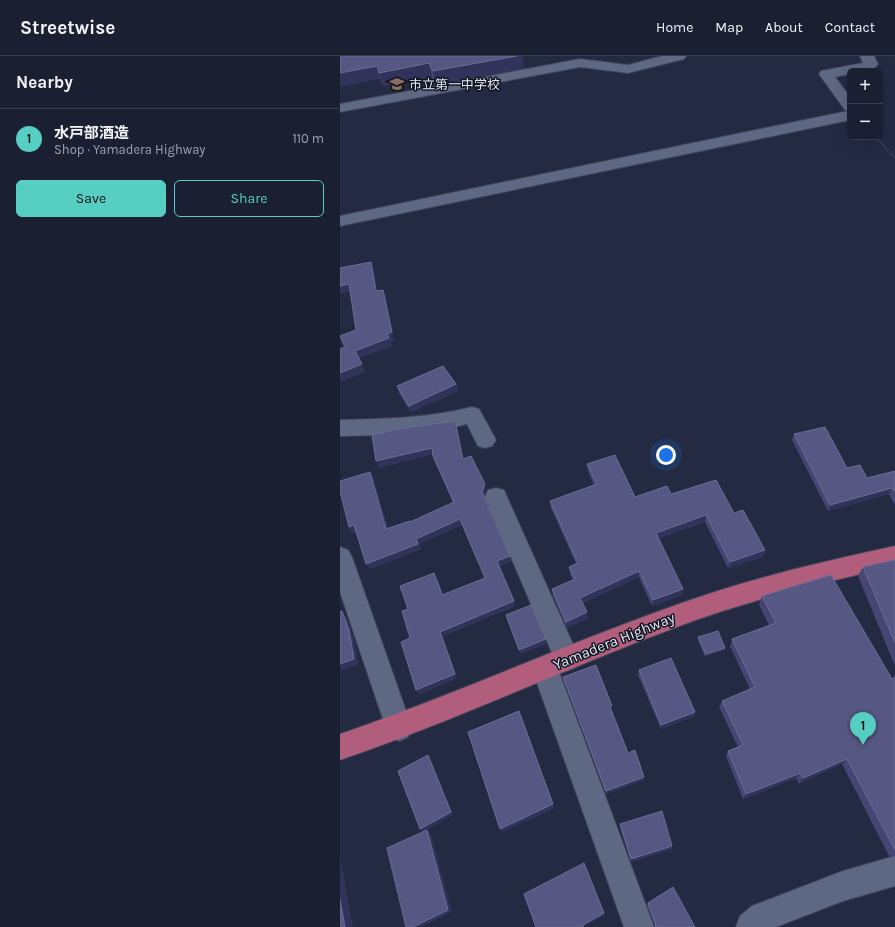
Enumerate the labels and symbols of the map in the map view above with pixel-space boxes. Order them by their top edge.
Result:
school or university icon: 市立第一中学校 [388,75,406,93]
place label: 市立第一中学校 [409,77,500,92]
your location [656,445,676,465]
street label: Yamadera Highway [550,608,678,674]
pin: 1 [850,712,876,745]

